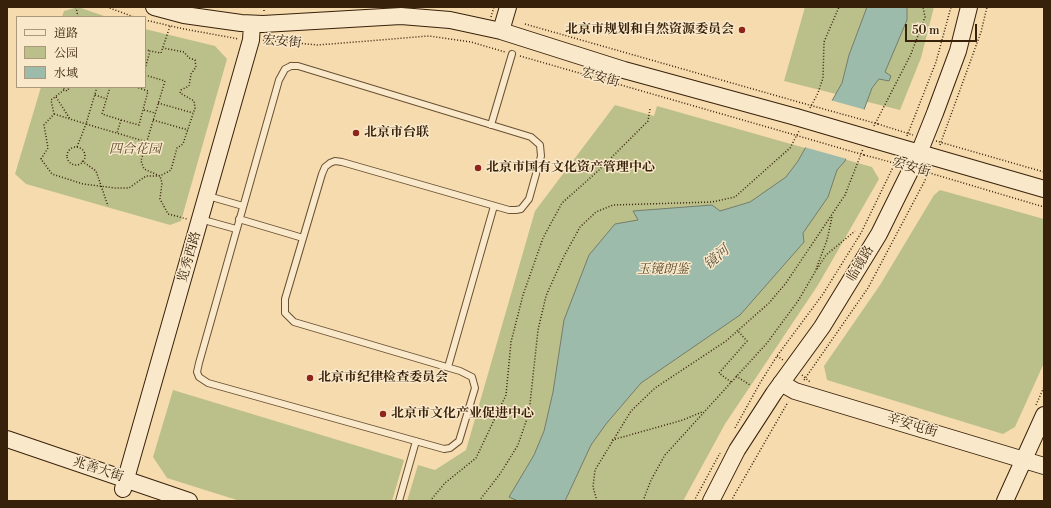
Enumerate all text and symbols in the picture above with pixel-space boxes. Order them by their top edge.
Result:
legend [16,16,146,88]
scale bar [907,16,979,42]
place label: 北京市规划和自然资源委员会 [565,22,734,38]
text: 50 m [912,23,940,38]
marker: 北京市规划和自然资源委员会 [737,25,747,35]
text: 道路 [54,26,78,41]
street label: 宏安街 [262,33,302,51]
text: 公园 [54,46,78,61]
street label: 宏安街 [579,65,621,91]
text: 水域 [54,66,78,81]
place label: 北京市台联 [364,125,429,141]
marker: 北京市台联 [351,128,361,138]
park label: 四合花园 [109,142,161,158]
street label: 宏安街 [890,155,932,181]
place label: 北京市国有文化资产管理中心 [486,160,655,176]
marker: 北京市国有文化资产管理中心 [473,163,483,173]
street label: 览秀西路 [175,230,205,284]
water label: 镜河 [701,242,733,274]
street label: 临镜路 [844,243,878,285]
park label: 玉镜朗鉴 [637,262,689,278]
place label: 北京市纪律检查委员会 [318,370,448,386]
marker: 北京市纪律检查委员会 [305,373,315,383]
place label: 北京市文化产业促进中心 [391,406,534,422]
marker: 北京市文化产业促进中心 [378,409,388,419]
street label: 辛安屯街 [885,411,939,441]
street label: 兆善大街 [71,455,125,485]

